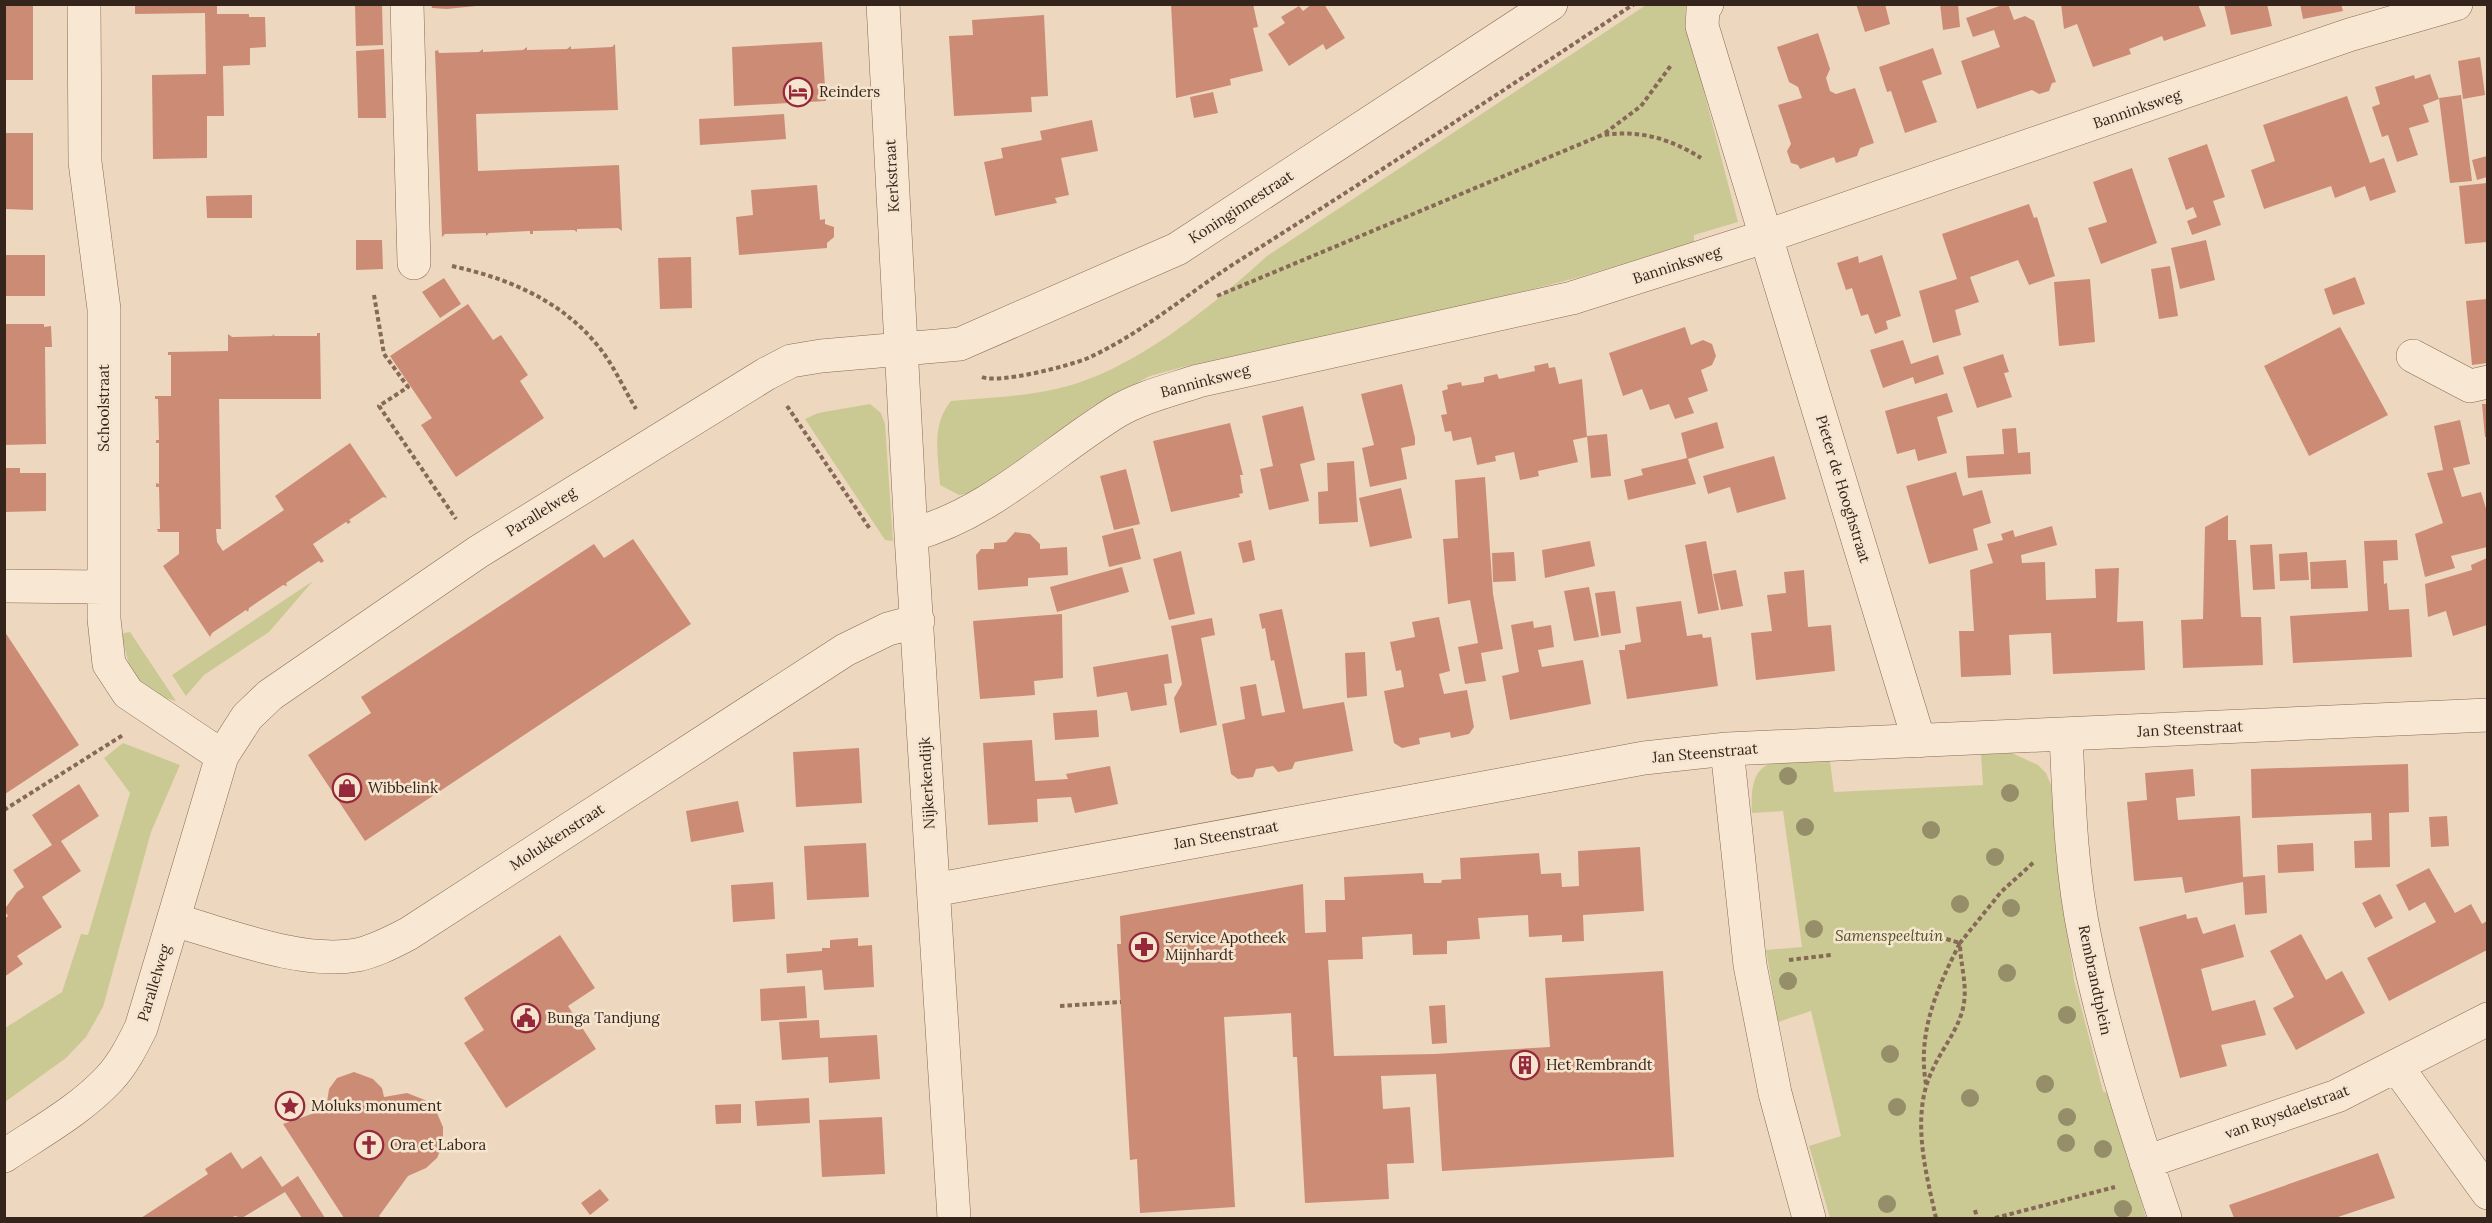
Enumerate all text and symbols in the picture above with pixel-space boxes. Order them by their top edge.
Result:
hotel icon: Reinders [782,76,814,108]
place label: Reinders [819,82,880,101]
street label: Banninksweg [2090,84,2184,132]
street label: Kerkstraat [880,139,903,213]
street label: Koninginnestraat [1185,166,1297,247]
street label: Banninksweg [1630,241,1724,288]
street label: Banninksweg [1158,359,1252,402]
street label: Schoolstraat [94,364,113,452]
street label: Pieter de Hooghstraat [1812,413,1875,565]
street label: Parallelweg [502,482,580,541]
street label: Jan Steenstraat [2136,716,2244,741]
street label: Nijkerkendijk [915,736,938,830]
street label: Jan Steenstraat [1650,738,1759,767]
shop icon: Wibbelink [331,772,363,804]
place label: Wibbelink [368,778,438,797]
street label: Molukkenstraat [506,799,608,874]
street label: Jan Steenstraat [1171,816,1280,853]
street label: Rembrandtplein [2075,923,2116,1037]
park label: Samenspeeltuin [1835,926,1944,945]
place label: Service Apotheek Mijnhardt [1165,928,1286,964]
pharmacy icon: Service Apotheek Mijnhardt [1128,931,1160,963]
street label: Parallelweg [133,941,174,1024]
public building icon: Bunga Tandjung [510,1002,542,1034]
place label: Bunga Tandjung [547,1008,660,1027]
building icon: Het Rembrandt [1509,1049,1541,1081]
place label: Het Rembrandt [1546,1055,1653,1074]
street label: van Ruysdaelstraat [2222,1080,2352,1143]
place icon: Moluks monument [274,1090,306,1122]
place label: Moluks monument [311,1096,442,1115]
church icon: Ora et Labora [353,1129,385,1161]
place label: Ora et Labora [390,1135,486,1154]

